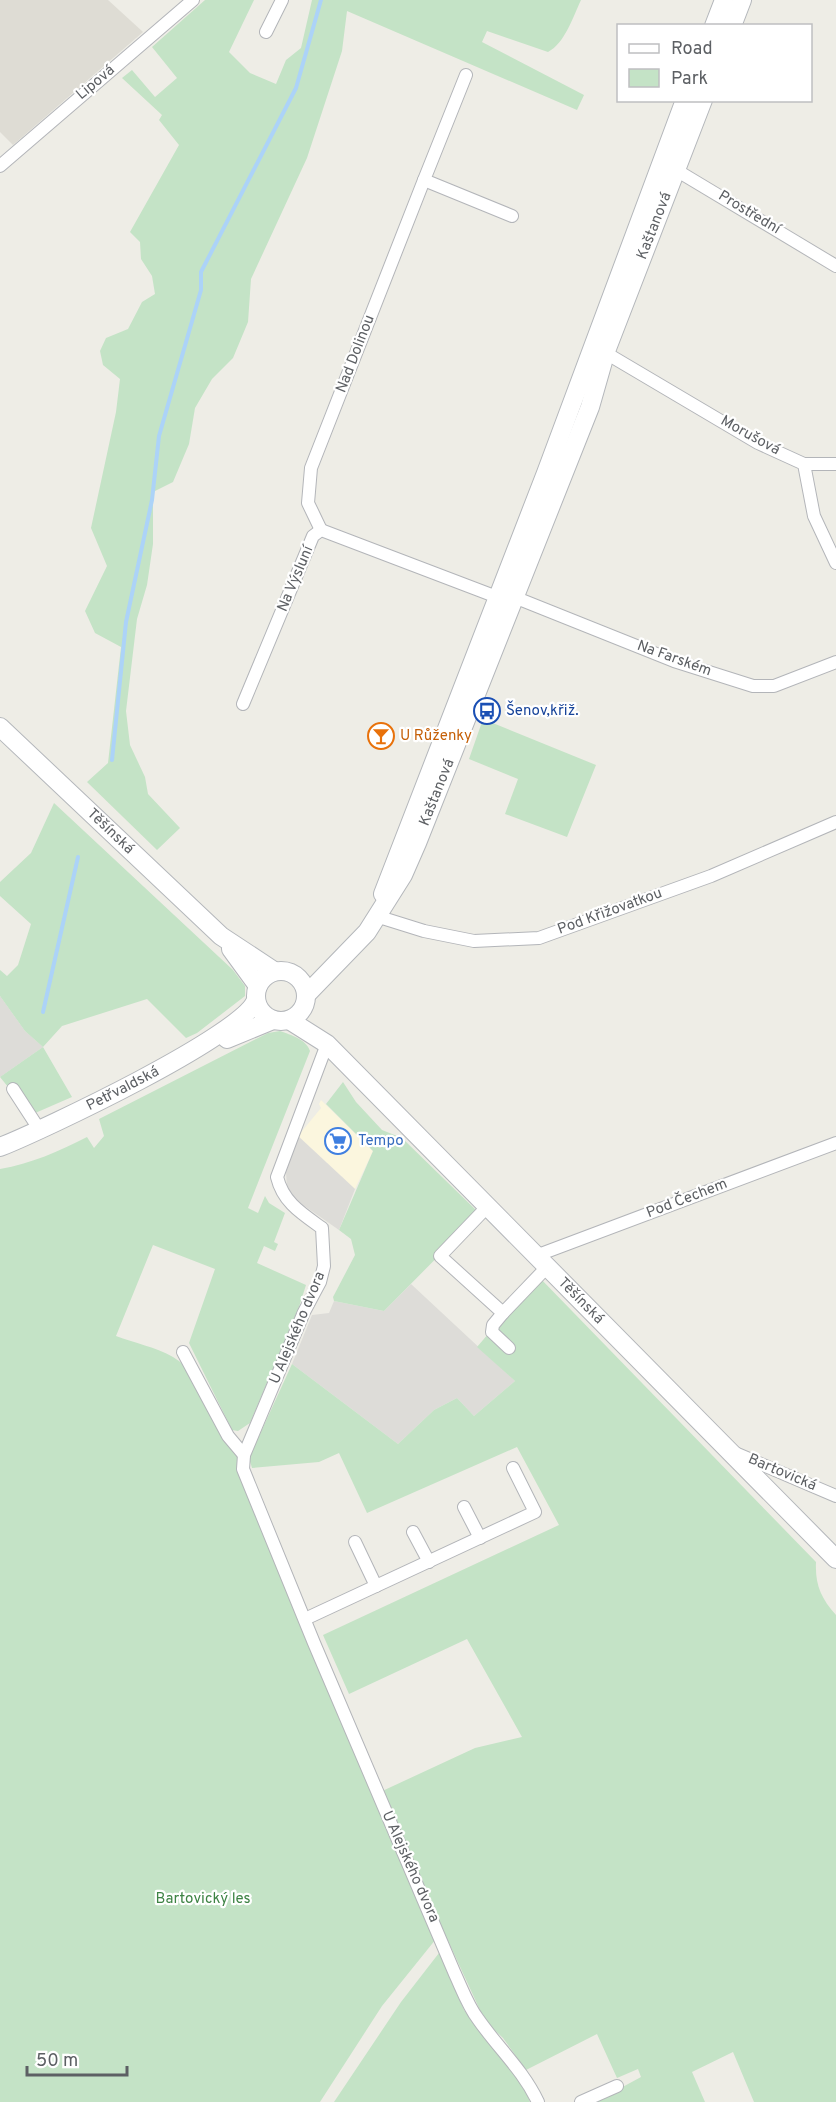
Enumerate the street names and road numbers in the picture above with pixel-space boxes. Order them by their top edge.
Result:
street label: Lipová [73,61,119,105]
street label: Prostřední [714,187,785,240]
street label: Kaštanová [633,189,676,262]
street label: Nad Dolinou [332,312,380,396]
street label: Morušová [717,412,783,460]
street label: Na Výsluní [274,542,319,615]
street label: Na Farském [634,637,714,681]
street label: Kaštanová [415,756,459,829]
street label: Těšínská [83,805,138,858]
street label: Pod Křižovatkou [555,884,665,940]
street label: Petřvaldská [83,1062,163,1115]
street label: Pod Čechem [643,1173,730,1223]
street label: U Alejského dvora [266,1269,330,1387]
street label: Těšínská [554,1273,608,1328]
street label: Bartovická [745,1450,819,1496]
street label: U Alejského dvora [377,1808,443,1926]

